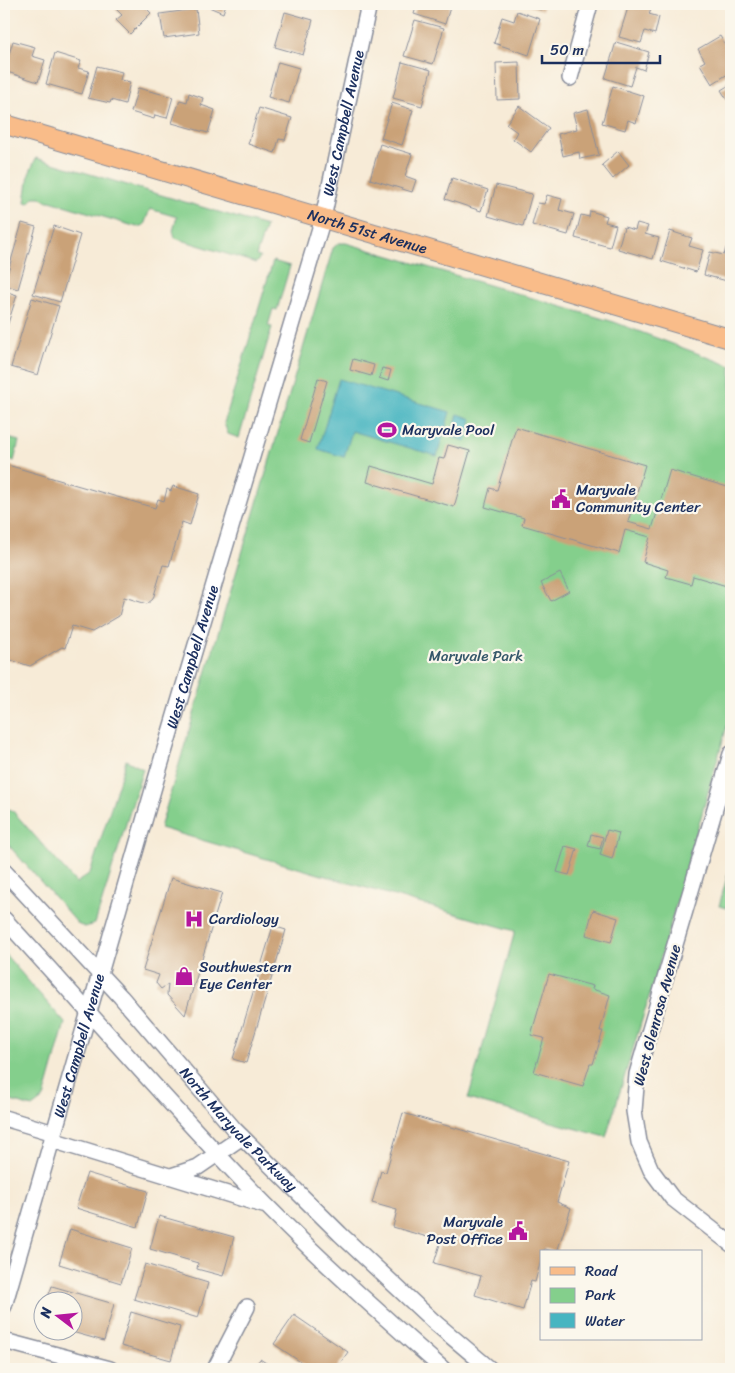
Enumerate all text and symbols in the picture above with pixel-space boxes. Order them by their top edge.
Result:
scale bar [542,32,660,64]
text: 50 m [550,37,585,63]
street label: West Campbell Avenue [315,48,372,198]
street label: North 51st Avenue [305,202,430,261]
place label: Maryvale Pool [402,417,495,443]
sports icon: Maryvale Pool [376,419,398,441]
place label: Maryvale Community Center [576,477,701,520]
public building icon: Maryvale Community Center [550,488,572,510]
street label: West Campbell Avenue [159,582,226,732]
park label: Maryvale Park [429,643,523,669]
place label: Cardiology [209,906,279,932]
hospital icon: Cardiology [183,908,205,930]
street label: West Glenrosa Avenue [626,941,688,1089]
place label: Southwestern Eye Center [199,954,292,997]
shop icon: Southwestern Eye Center [173,965,195,987]
street label: West Campbell Avenue [46,971,112,1121]
street label: North Maryvale Parkway [173,1061,304,1198]
place label: Maryvale Post Office [427,1209,503,1252]
public building icon: Maryvale Post Office [507,1220,529,1242]
legend [540,1250,702,1340]
text: Road [585,1258,618,1284]
text: Park [585,1282,616,1308]
north arrow [32,1290,82,1340]
text: N [32,1304,59,1322]
text: Water [585,1308,625,1334]

